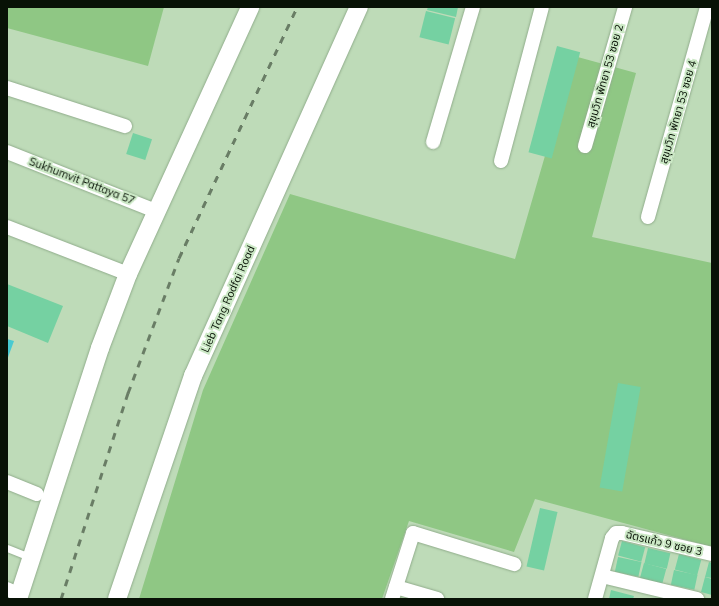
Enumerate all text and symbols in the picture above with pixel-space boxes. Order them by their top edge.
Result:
street label: สุขุมวิท พัทยา 53 ซอย 2 [584,23,626,129]
street label: สุขุมวิท พัทยา 53 ซอย 4 [657,59,699,165]
street label: Sukhumvit Pattaya 57 [27,155,137,207]
street label: Lieb Tang Rodfai Road [198,244,258,354]
street label: ฉัตรแก้ว 9 ซอย 3 [624,528,704,558]

